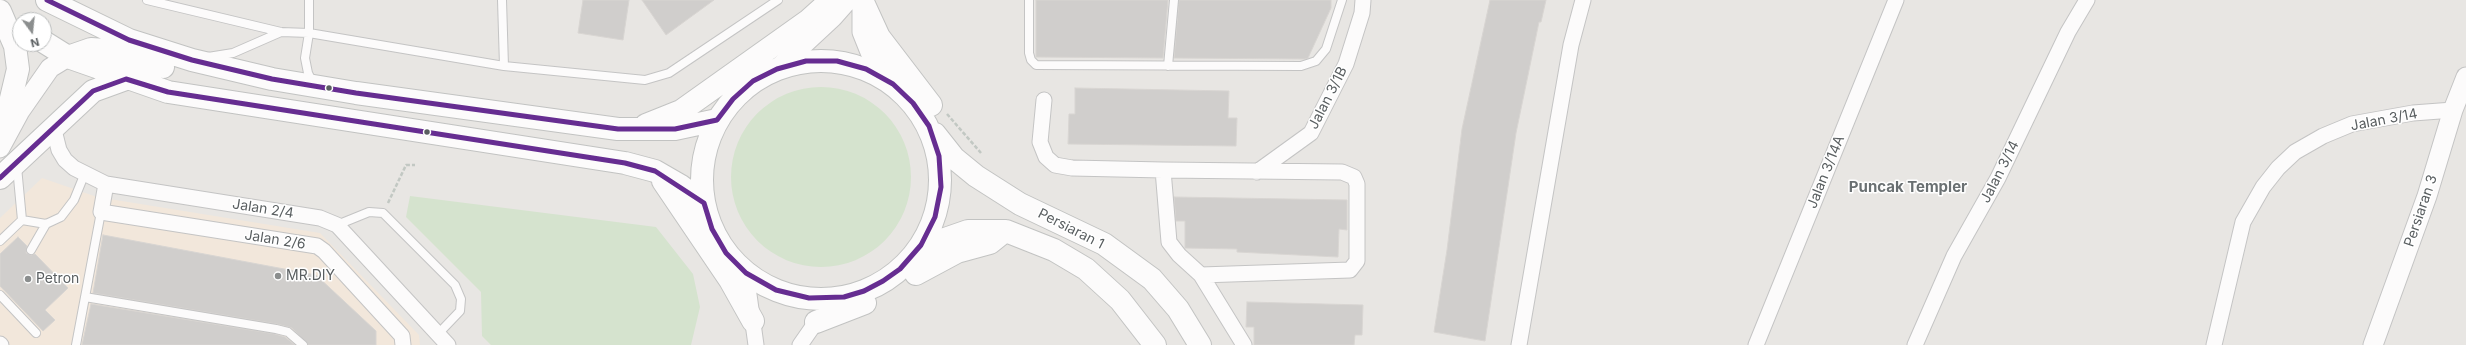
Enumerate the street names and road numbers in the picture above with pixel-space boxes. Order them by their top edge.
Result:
street label: Jalan 3/1B [1305,64,1351,132]
street label: Jalan 3/14 [2349,105,2419,135]
street label: Jalan 3/14A [1804,133,1848,211]
street label: Jalan 3/14 [1977,138,2023,206]
street label: Persiaran 3 [2401,173,2441,249]
street label: Jalan 2/4 [231,196,295,222]
street label: Persiaran 1 [1035,205,1107,253]
street label: Jalan 2/6 [243,227,307,253]

